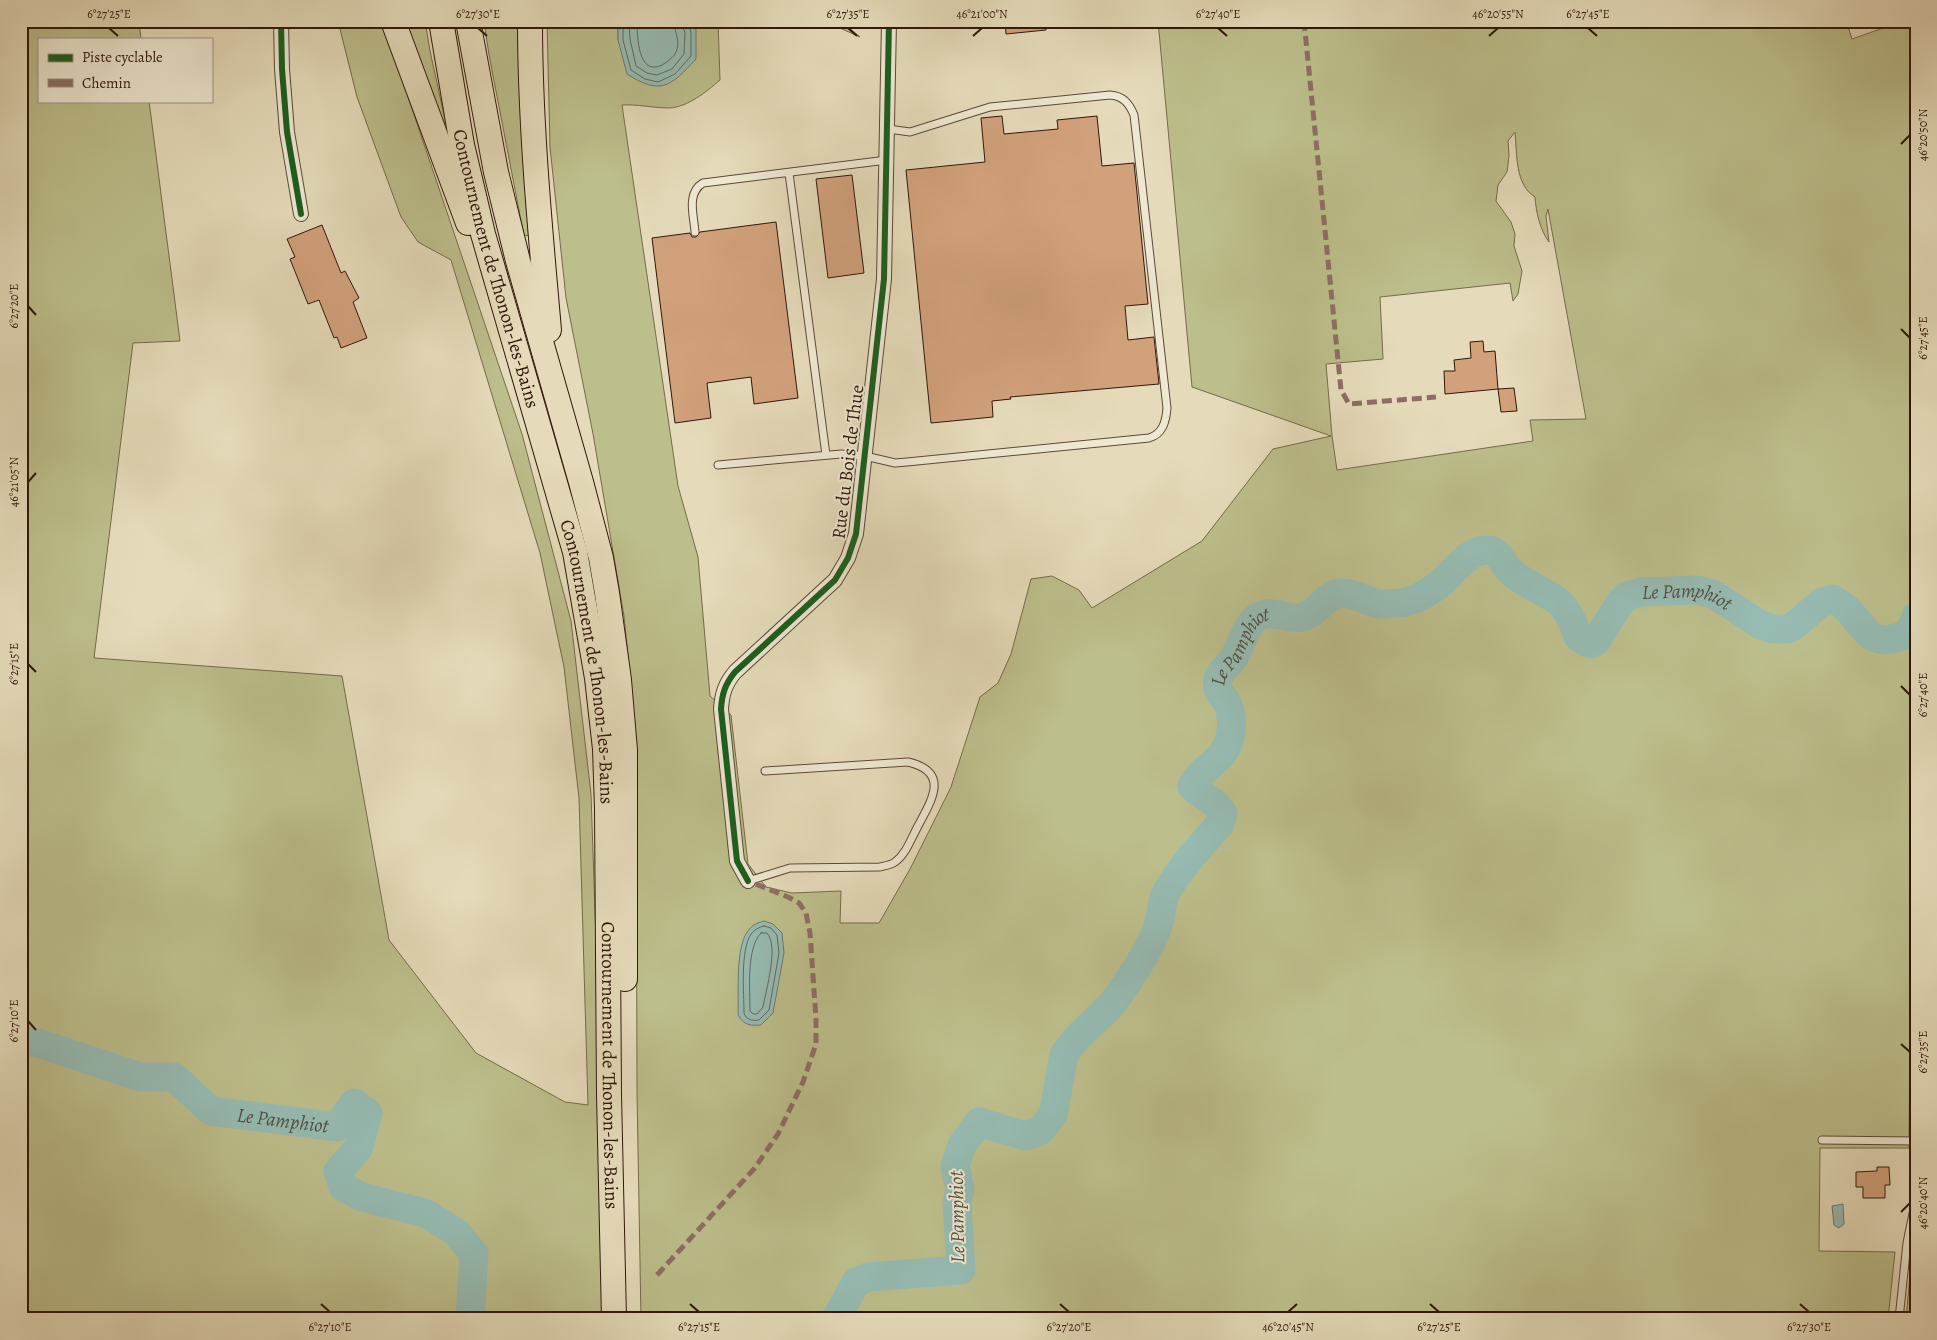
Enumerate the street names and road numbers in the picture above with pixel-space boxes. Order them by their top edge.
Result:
street label: Contournement de Thonon-les-Bains [447,127,546,411]
street label: Rue du Bois de Thue [826,383,870,541]
street label: Contournement de Thonon-les-Bains [553,517,620,805]
street label: Contournement de Thonon-les-Bains [595,921,625,1210]

